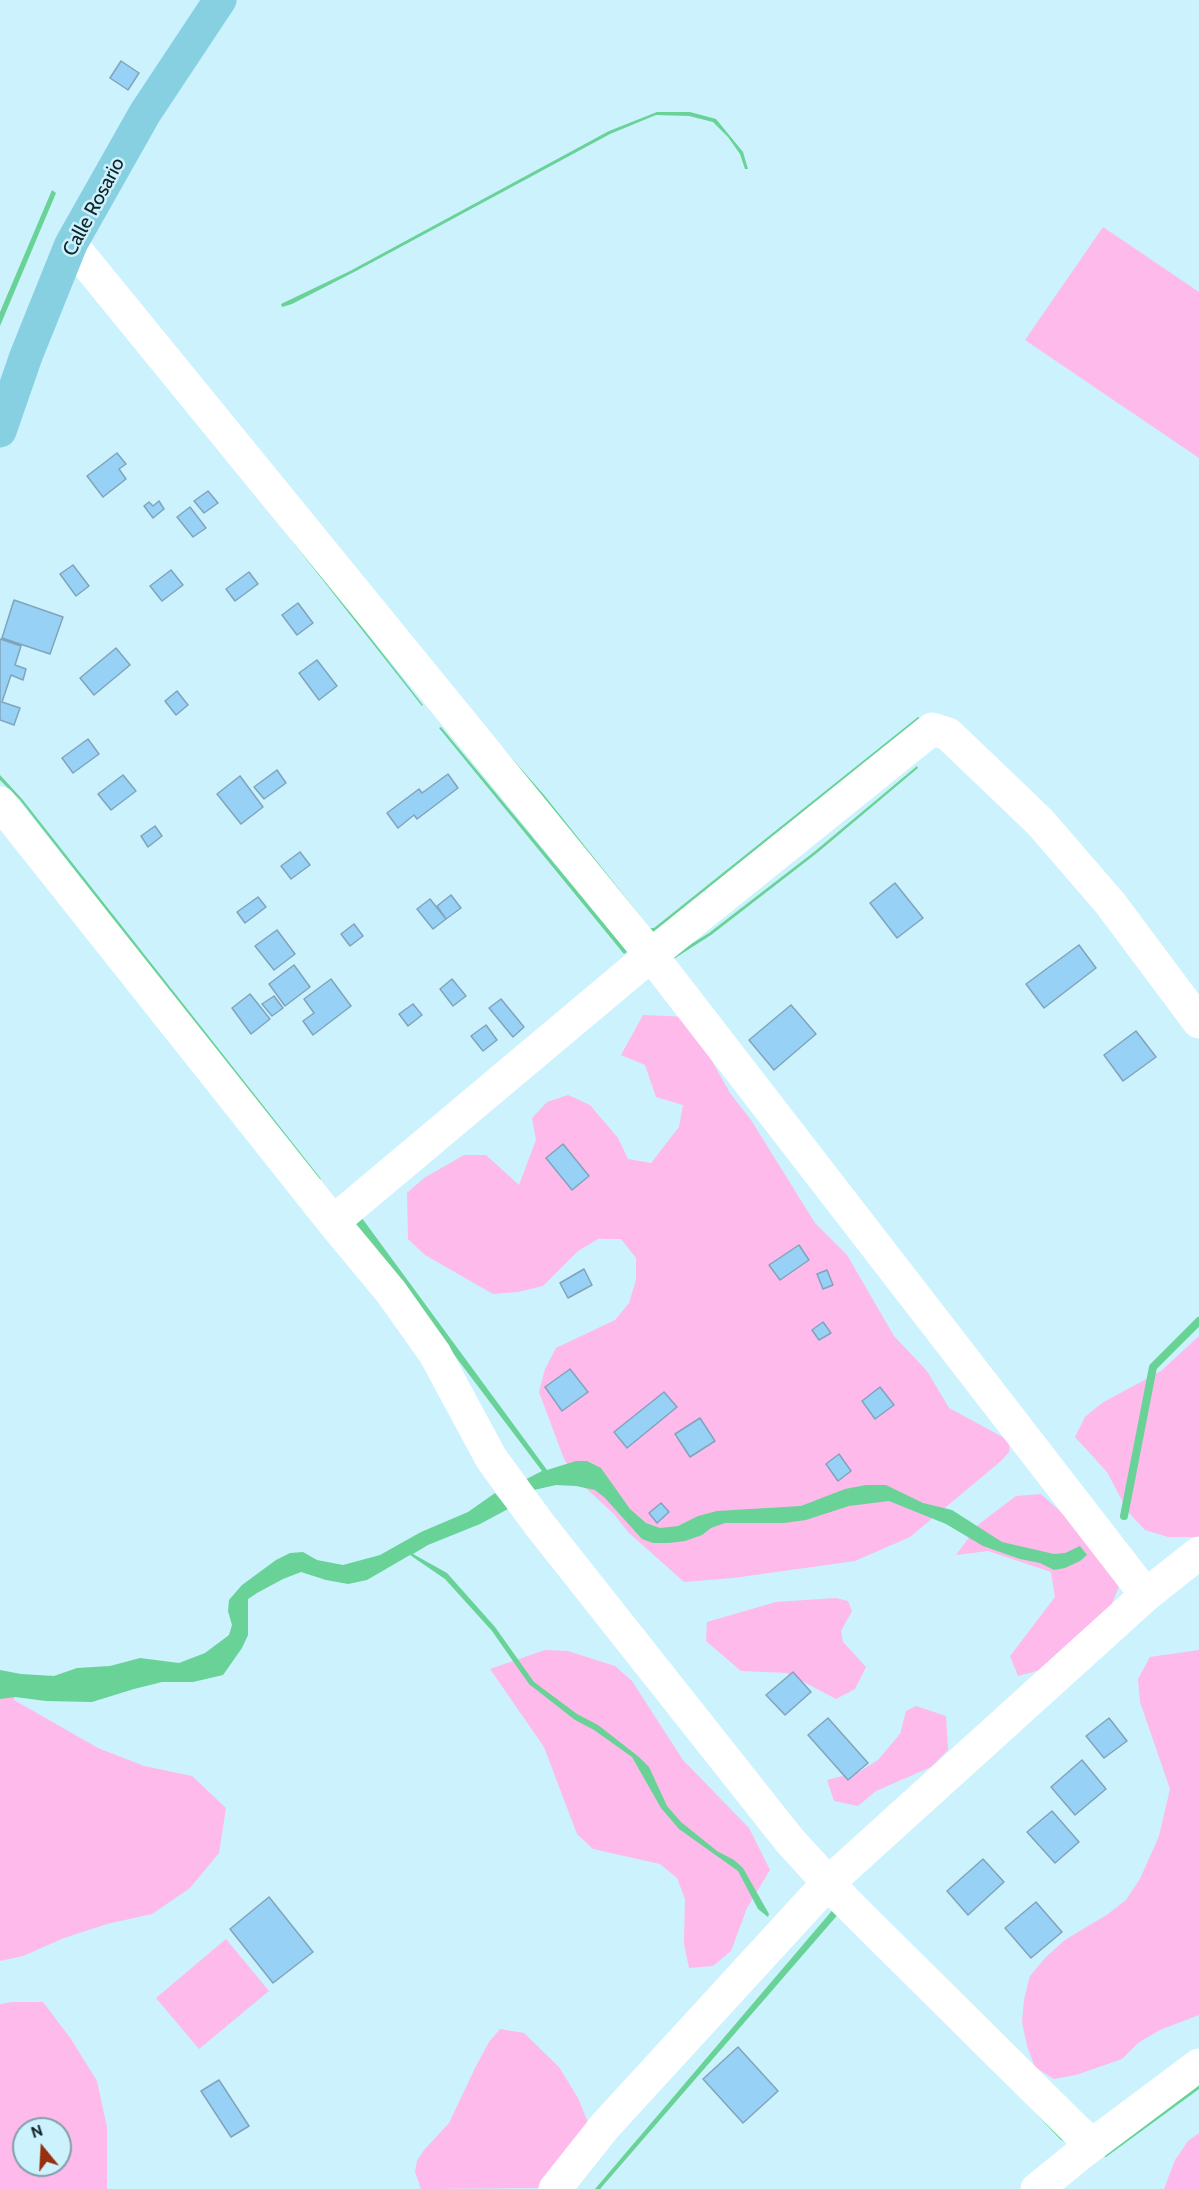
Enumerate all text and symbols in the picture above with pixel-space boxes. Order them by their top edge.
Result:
street label: Calle Rosario [58,154,130,260]
north arrow [12,2117,72,2177]
text: N [29,2121,45,2142]

